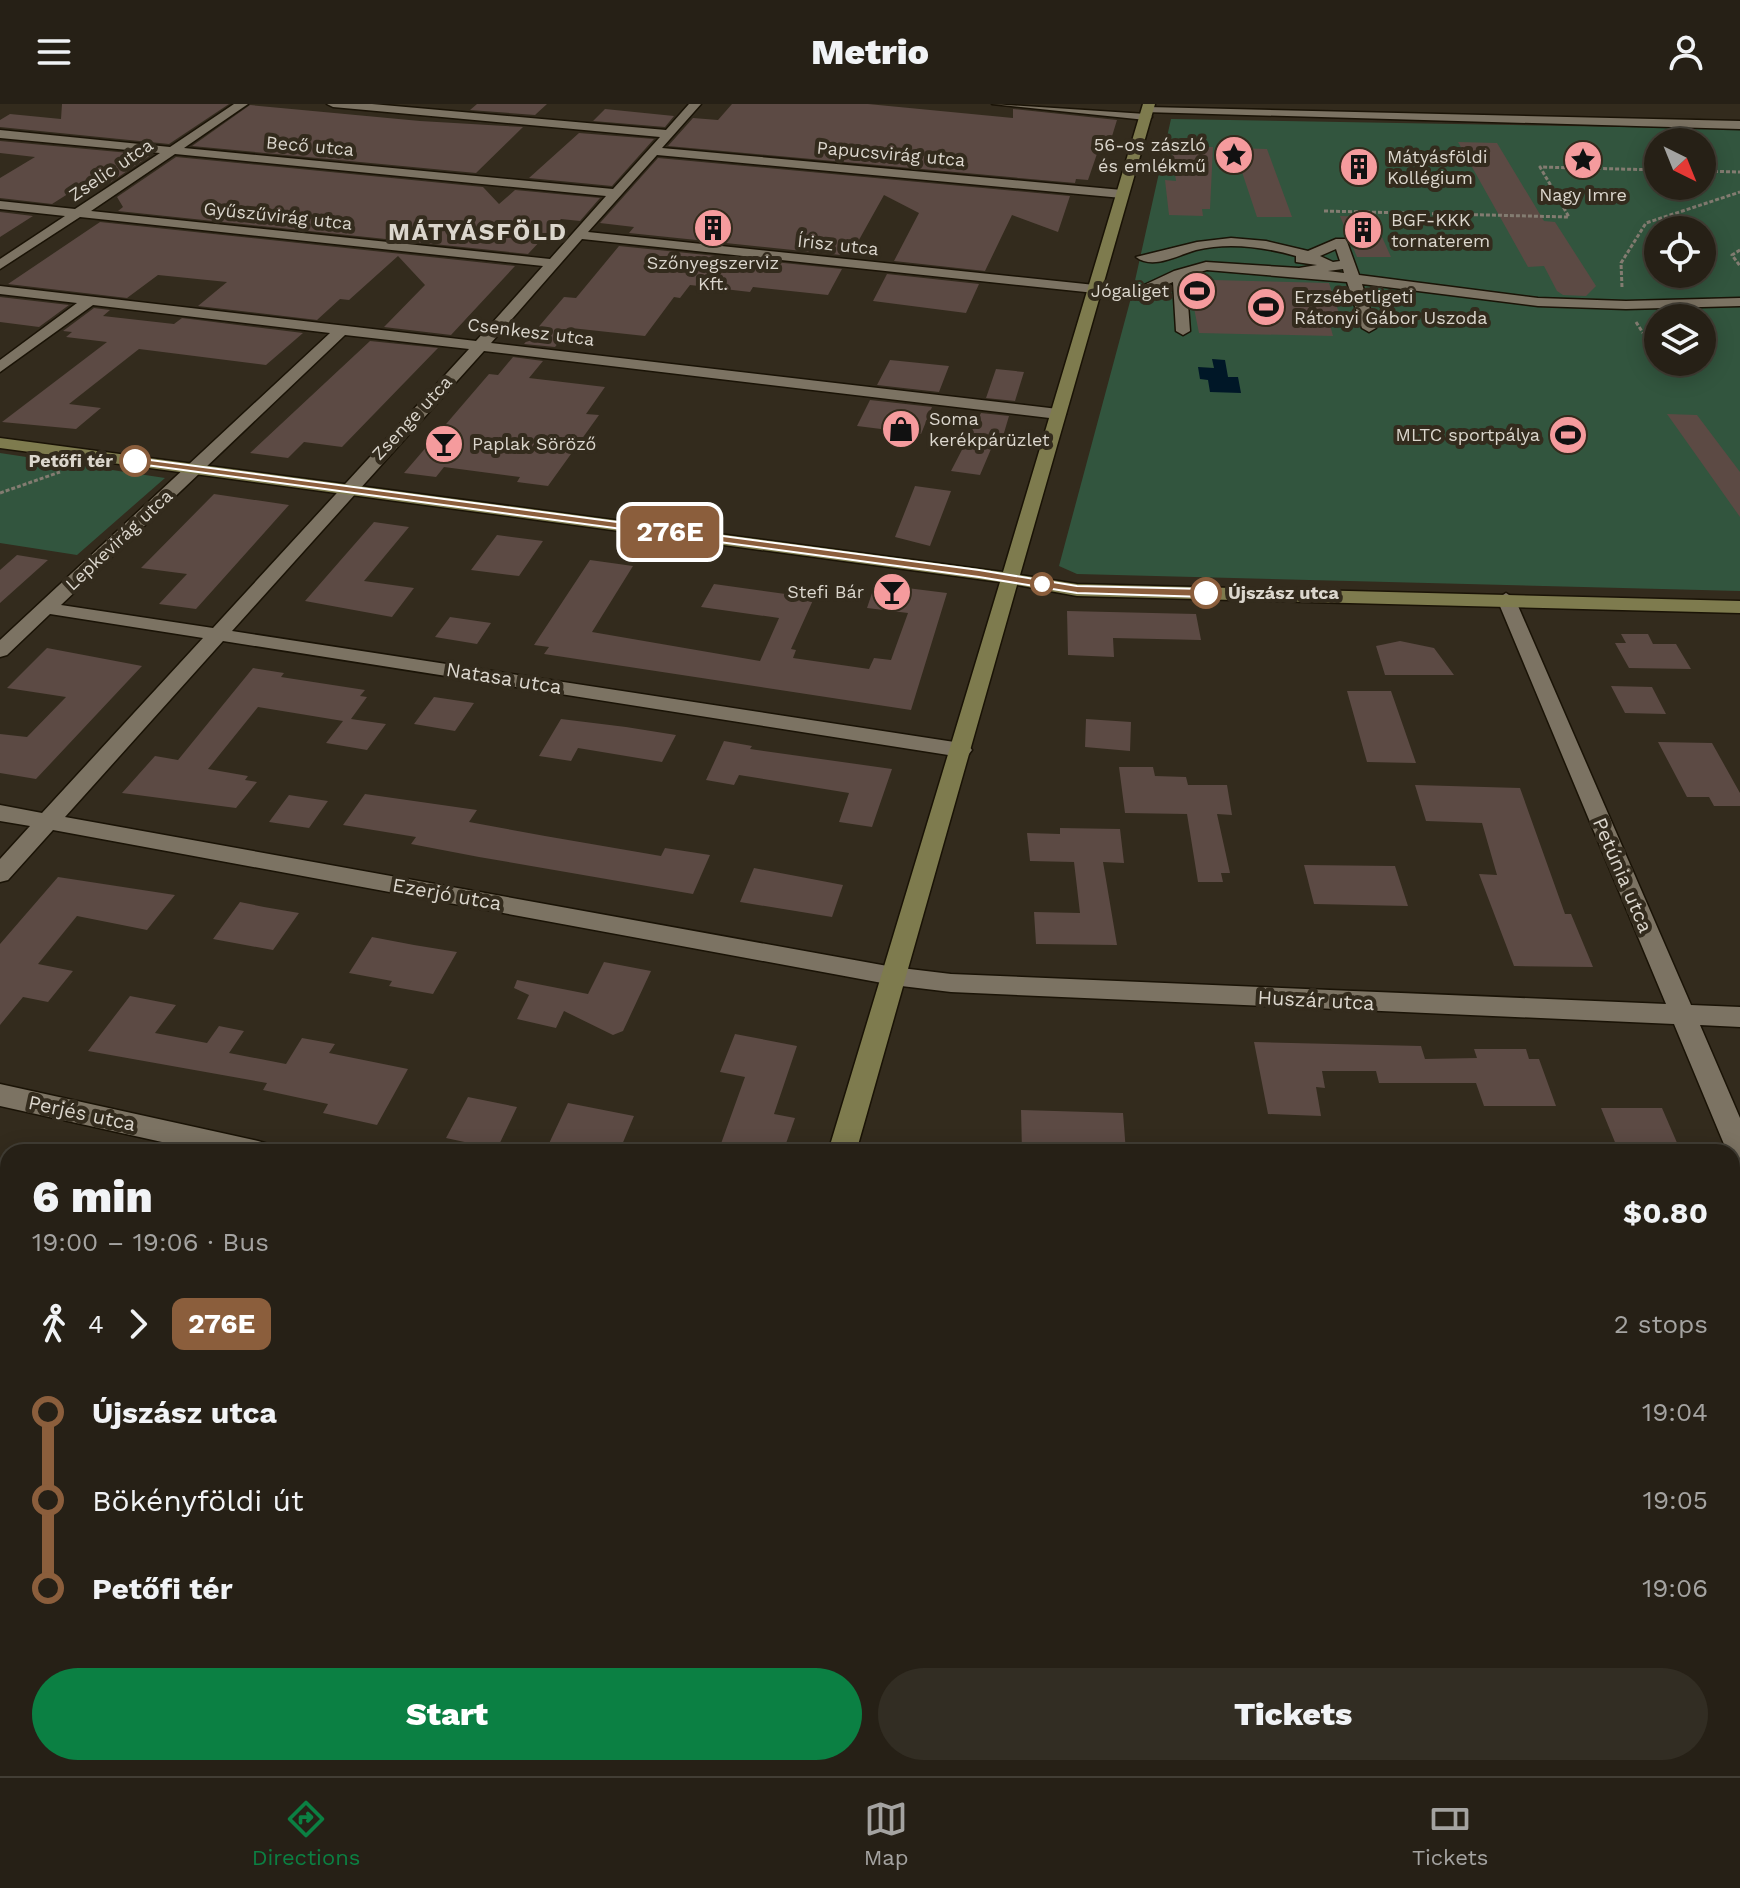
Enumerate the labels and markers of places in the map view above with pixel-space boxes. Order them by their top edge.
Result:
place label: 56-os zászló és emlékmű [1094,134,1206,176]
place icon: 56-os zászló és emlékmű [1213,134,1255,176]
place icon: Nagy Imre [1562,139,1604,181]
building icon: Mátyásföldi Kollégium [1338,146,1380,188]
place label: Mátyásföldi Kollégium [1387,146,1488,188]
place label: Nagy Imre [1539,184,1627,205]
building icon: Szőnyegszerviz Kft. [692,207,734,249]
building icon: BGF-KKK tornaterem [1342,209,1384,251]
place label: BGF-KKK tornaterem [1391,209,1490,251]
place label: Szőnyegszerviz Kft. [647,252,779,294]
sports icon: Jógaliget [1176,270,1218,312]
place label: Jógaliget [1091,280,1169,301]
sports icon: Erzsébetligeti Rátonyi Gábor Uszoda [1245,286,1287,328]
place label: Erzsébetligeti Rátonyi Gábor Uszoda [1294,286,1487,328]
shop icon: Soma kerékpárüzlet [880,408,922,450]
place label: Soma kerékpárüzlet [929,408,1050,450]
sports icon: MLTC sportpálya [1547,414,1589,456]
bar icon: Paplak Söröző [423,423,465,465]
place label: MLTC sportpálya [1396,424,1540,445]
place label: Paplak Söröző [472,433,596,454]
marker: Petőfi tér [120,446,150,476]
place label: Petőfi tér [29,450,113,471]
bar icon: Stefi Bár [871,571,913,613]
unlabelled marker [1031,573,1053,595]
marker: Újszász utca [1191,578,1221,608]
place label: Stefi Bár [787,581,864,602]
place label: Újszász utca [1228,582,1340,603]

